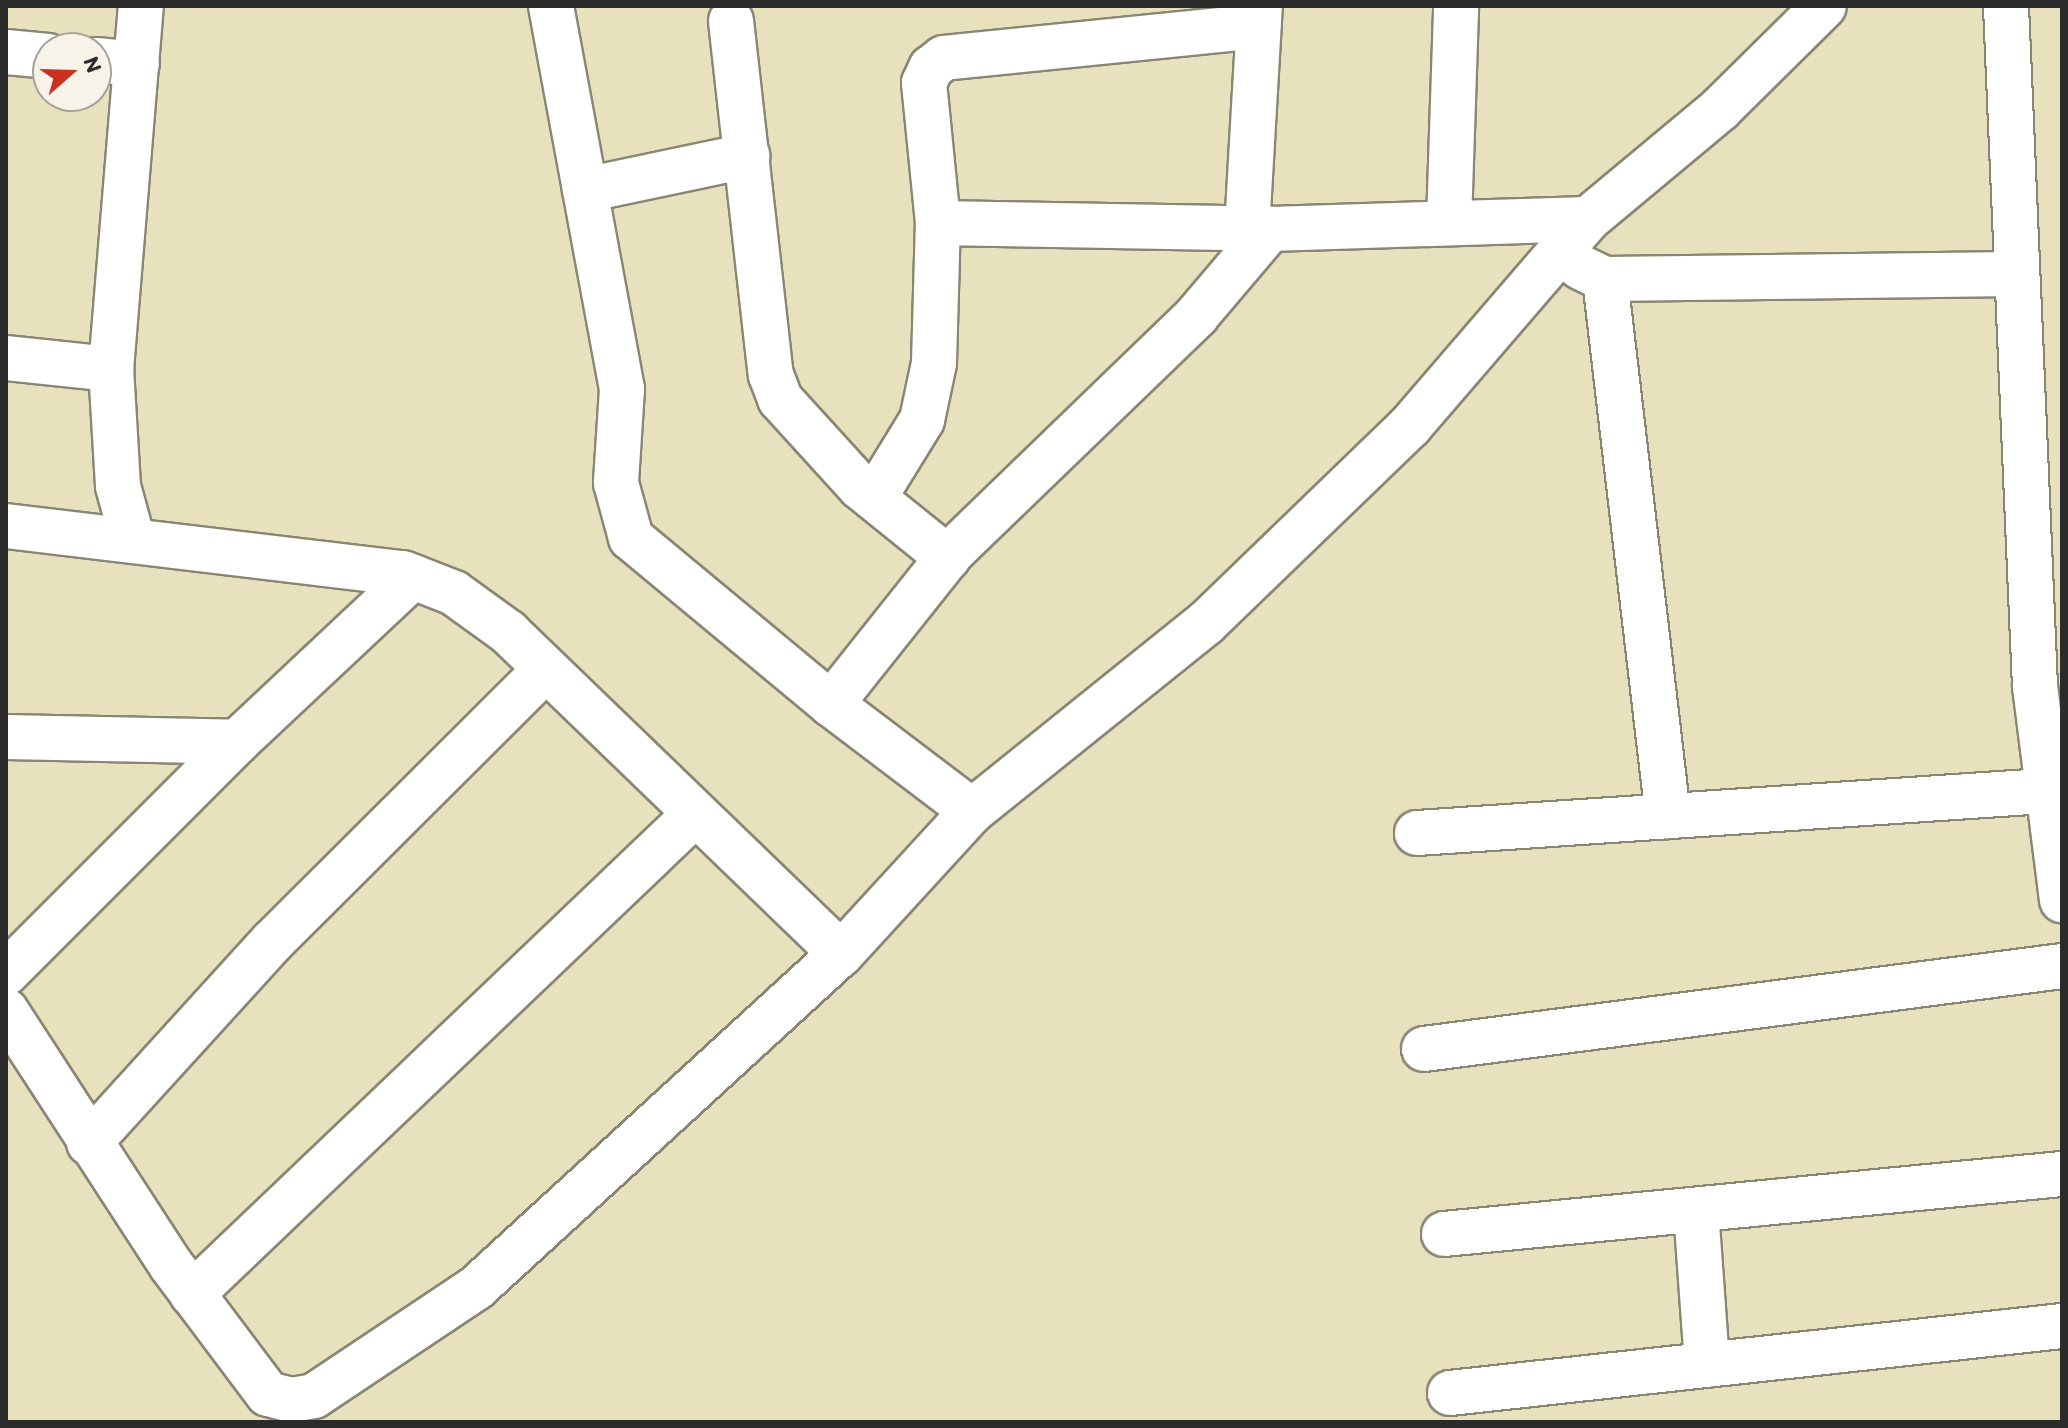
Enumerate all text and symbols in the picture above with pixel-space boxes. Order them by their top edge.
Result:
north arrow [32,32,112,112]
text: N [78,53,108,76]

